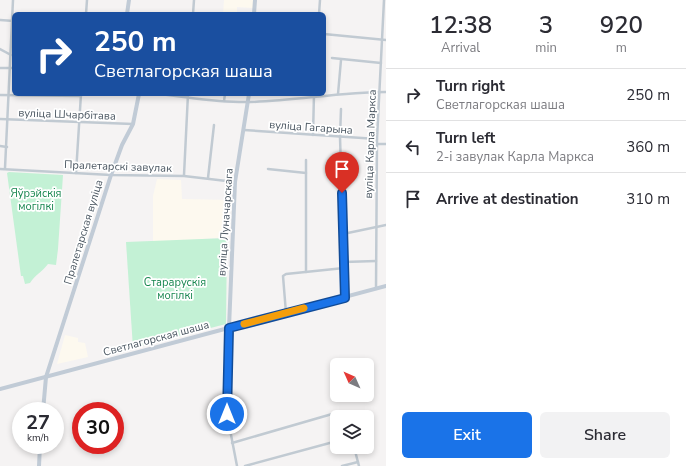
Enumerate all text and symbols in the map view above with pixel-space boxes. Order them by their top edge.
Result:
text: 12:38 [429,9,492,41]
text: 3 [539,9,553,41]
text: 920 [600,9,643,41]
text: 250 m [94,23,177,61]
icon: right [28,28,80,80]
text: Arrival [441,39,480,57]
text: min [535,39,557,57]
text: m [616,39,627,57]
text: Светлагорская шаша [94,59,273,83]
text: Turn right [436,76,505,96]
icon: right [402,84,424,106]
text: 250 m [626,85,670,105]
street label: вуліца Карла Маркса [361,89,380,199]
text: Светлагорская шаша [436,96,565,114]
street label: вуліца Шчарбітава [18,105,116,124]
street label: вуліца Гагарына [269,117,353,138]
text: Turn left [436,128,495,148]
icon: left [402,136,424,158]
text: 360 m [626,137,670,157]
text: 2-і завулак Карла Маркса [436,148,594,166]
pin [325,152,359,193]
street label: Пралетарскі завулак [64,157,172,176]
icon: arrive [331,158,353,180]
street label: вуліца Луначарскага [214,167,237,277]
street label: Пралетарская вуліца [60,178,107,286]
park label: Яўрэйскія могілкі [10,186,62,214]
icon: arrive [402,188,424,210]
text: Arrive at destination [436,189,579,209]
text: 310 m [626,189,670,209]
park label: Старарускія могілкі [144,275,206,303]
street label: Светлагорская шаша [101,317,211,360]
north arrow [330,358,374,402]
map controls [330,358,374,454]
position arrow [206,393,248,435]
speed limit sign: 30 [72,402,124,454]
text: 27 [26,409,50,436]
button: layers [330,410,374,454]
button: Exit [402,412,532,458]
button: Share [540,412,670,458]
text: km/h [27,431,49,445]

